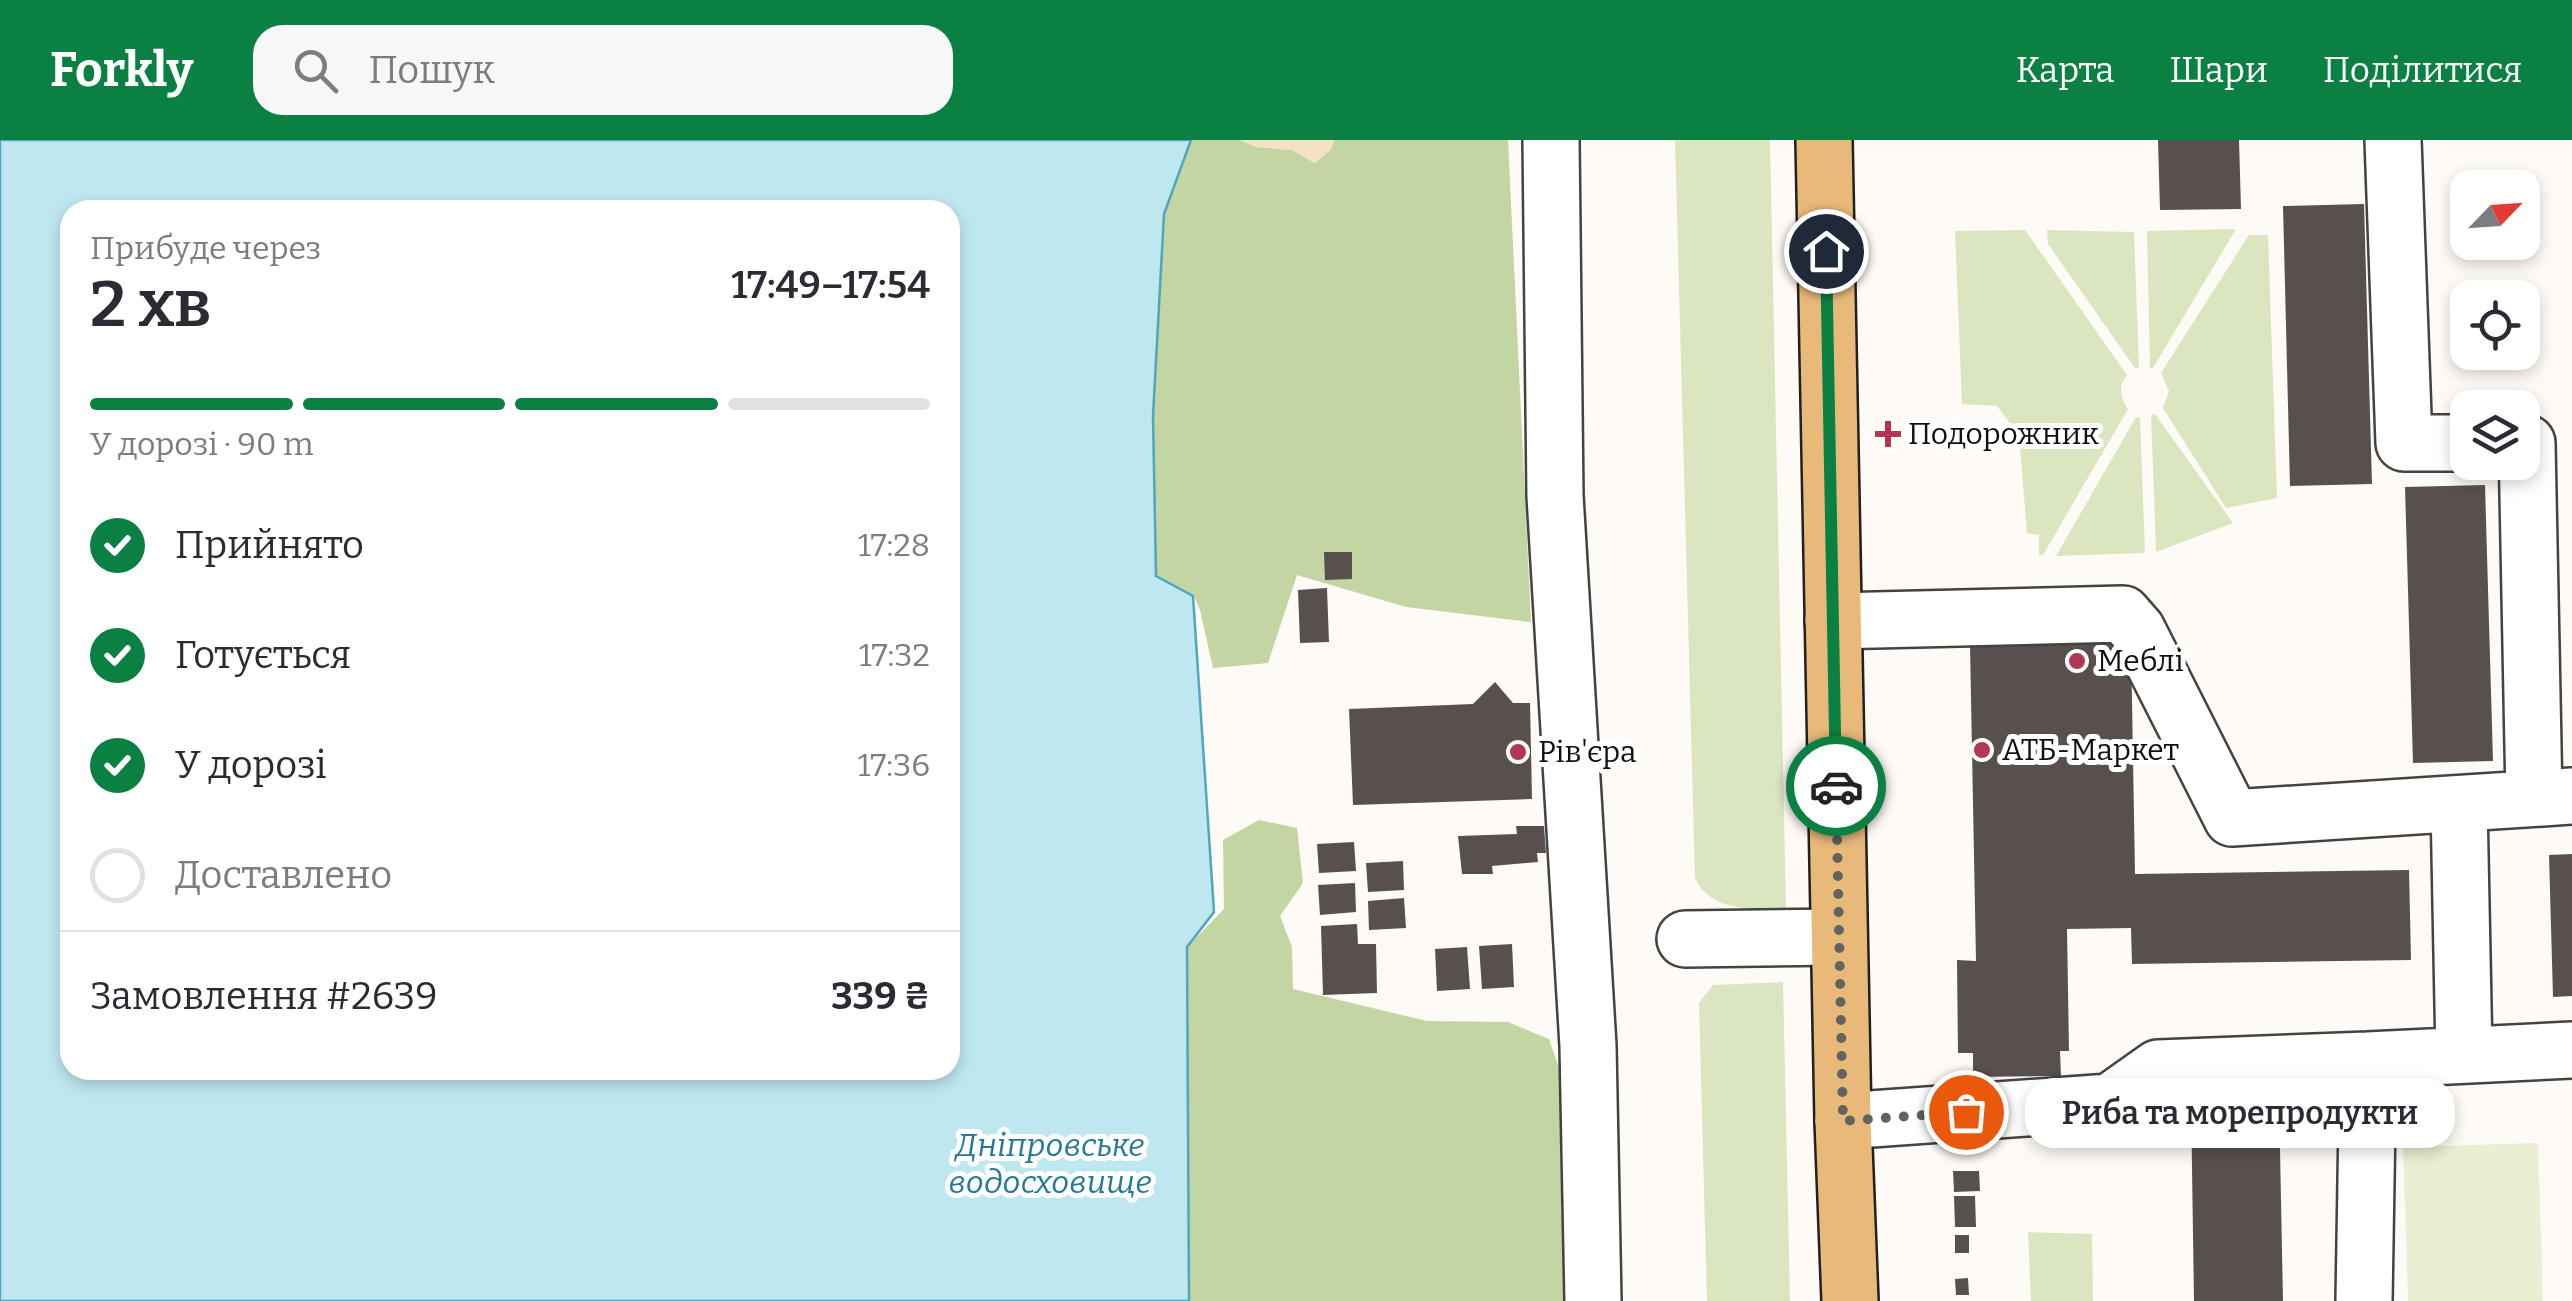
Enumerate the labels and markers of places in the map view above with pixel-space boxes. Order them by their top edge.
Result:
pin [1784,209,1869,294]
place label: Подорожник [1908,416,2099,452]
marker: Подорожник [1877,423,1899,445]
place label: Меблі [2097,643,2184,679]
marker: Меблі [2066,650,2088,672]
place label: АТБ-Маркет [2002,732,2179,768]
place label: Рів'єра [1538,734,1636,770]
marker: АТБ-Маркет [1971,739,1993,761]
marker: Рів'єра [1507,741,1529,763]
pin [1924,1070,2009,1155]
callout: Риба та морепродукти [2026,1077,2456,1147]

